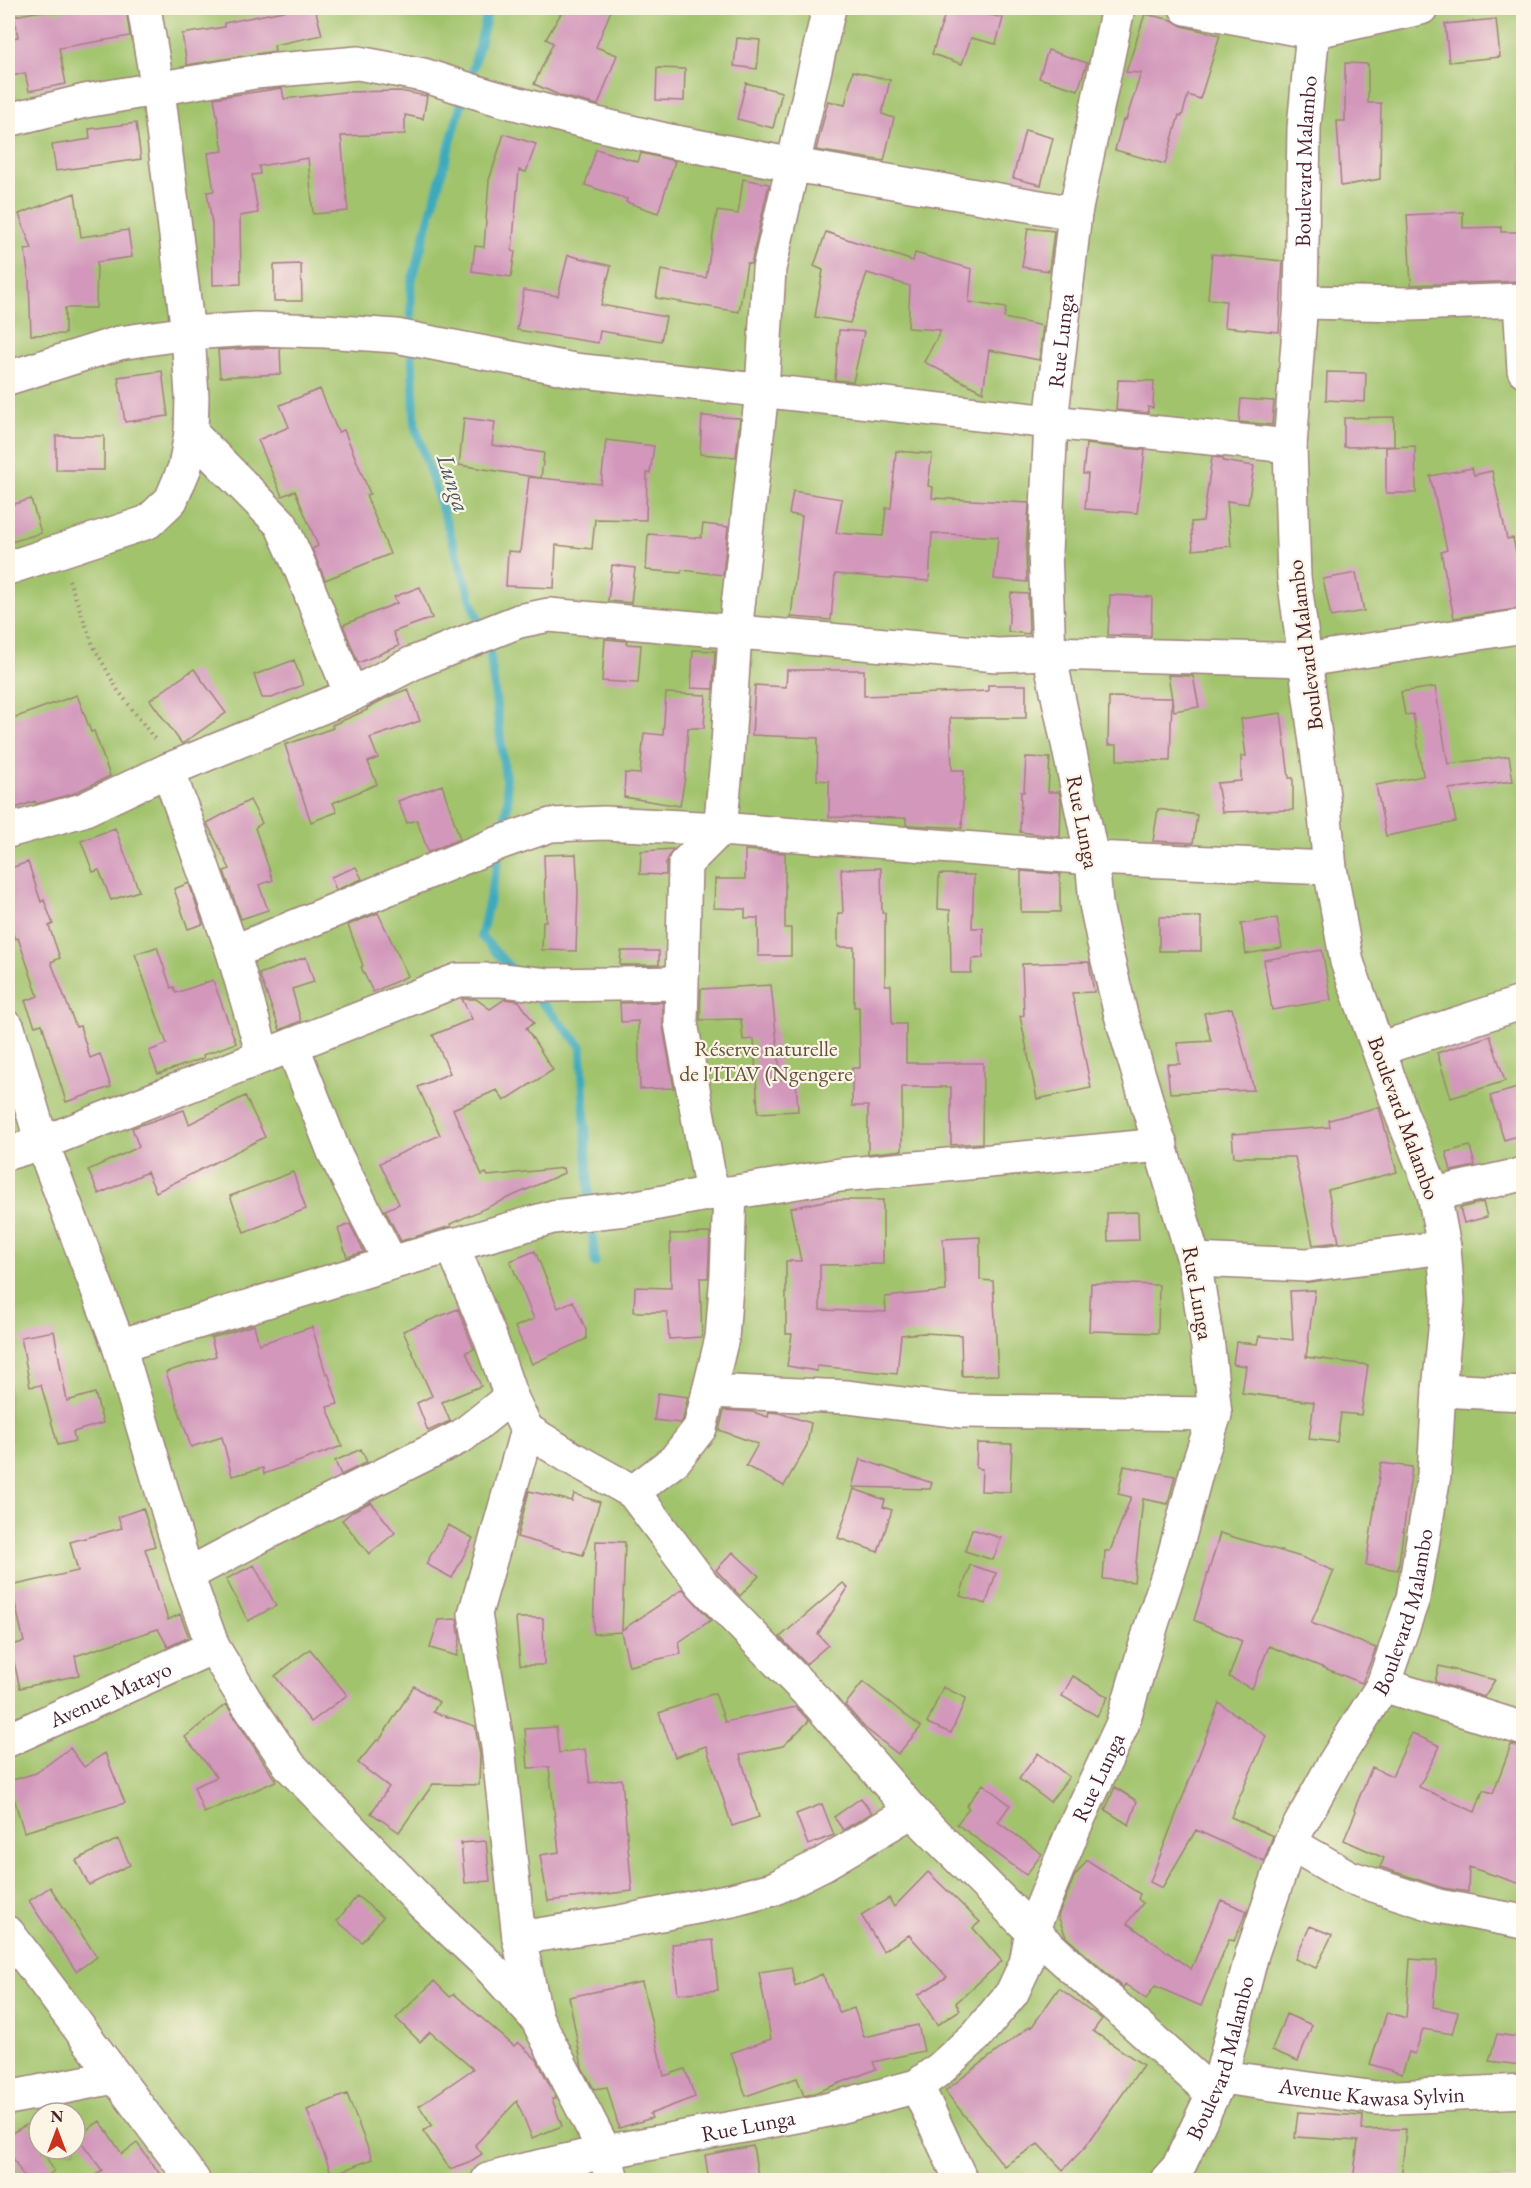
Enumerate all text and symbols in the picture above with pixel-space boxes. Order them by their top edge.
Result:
street label: Boulevard Malambo [1287,74,1323,247]
street label: Rue Lunga [1041,292,1080,389]
water label: Lunga [430,449,478,516]
street label: Boulevard Malambo [1280,558,1330,732]
street label: Rue Lunga [1060,773,1106,871]
street label: Boulevard Malambo [1361,1032,1447,1204]
park label: Réserve naturelle de l'ITAV (Ngengere [679,1034,853,1088]
street label: Rue Lunga [1176,1244,1221,1342]
street label: Boulevard Malambo [1366,1526,1439,1701]
street label: Avenue Matayo [43,1653,176,1734]
street label: Rue Lunga [1065,1728,1131,1826]
street label: Boulevard Malambo [1179,1972,1261,2145]
street label: Avenue Kawasa Sylvin [1276,2070,1466,2113]
north arrow [27,2101,87,2161]
street label: Rue Lunga [699,2102,798,2148]
text: N [51,2106,64,2127]

